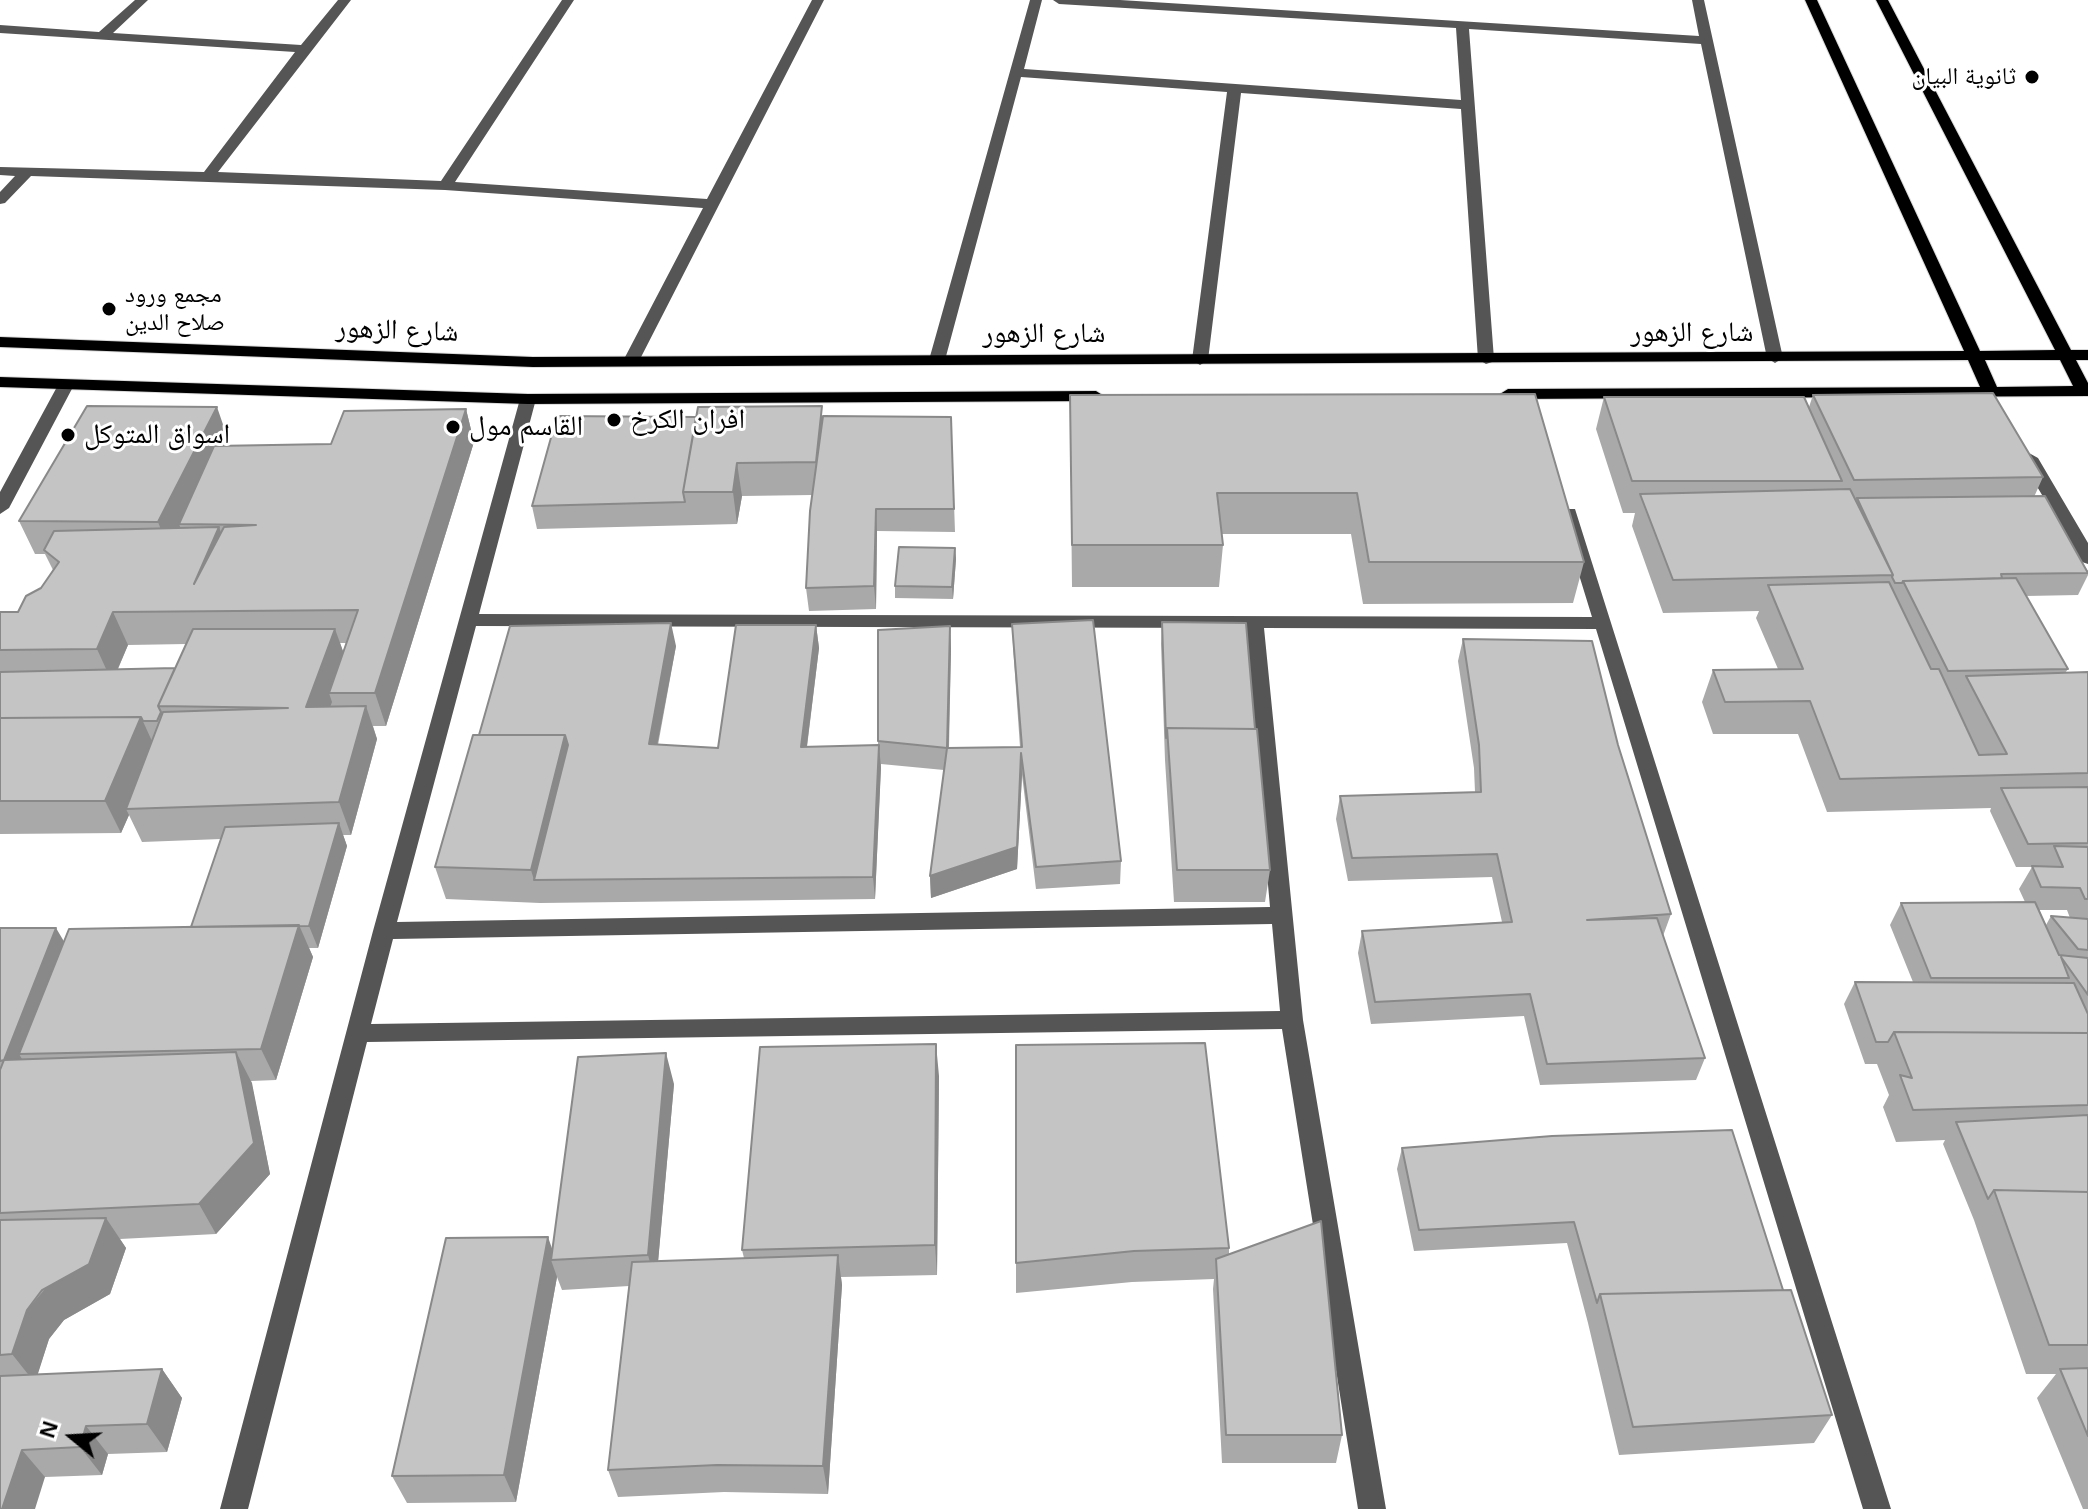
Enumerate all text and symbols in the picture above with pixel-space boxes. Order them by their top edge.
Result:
place label: ثانوية البيان [1912,63,2016,91]
marker: ثانوية البيان [2023,68,2041,86]
place label: مجمع ورود صلاح الدين [125,281,225,337]
marker: مجمع ورود صلاح الدين [100,300,118,318]
street label: شارع الزهور [335,312,459,350]
street label: شارع الزهور [1630,316,1754,350]
street label: شارع الزهور [982,317,1106,351]
place label: افران الكرخ [630,403,745,437]
place label: القاسم مول [469,410,583,444]
marker: افران الكرخ [605,411,623,429]
place label: اسواق المتوكل [84,418,230,452]
marker: القاسم مول [444,418,462,436]
marker: اسواق المتوكل [59,426,77,444]
north arrow [32,1397,112,1477]
text: N [34,1418,63,1441]

